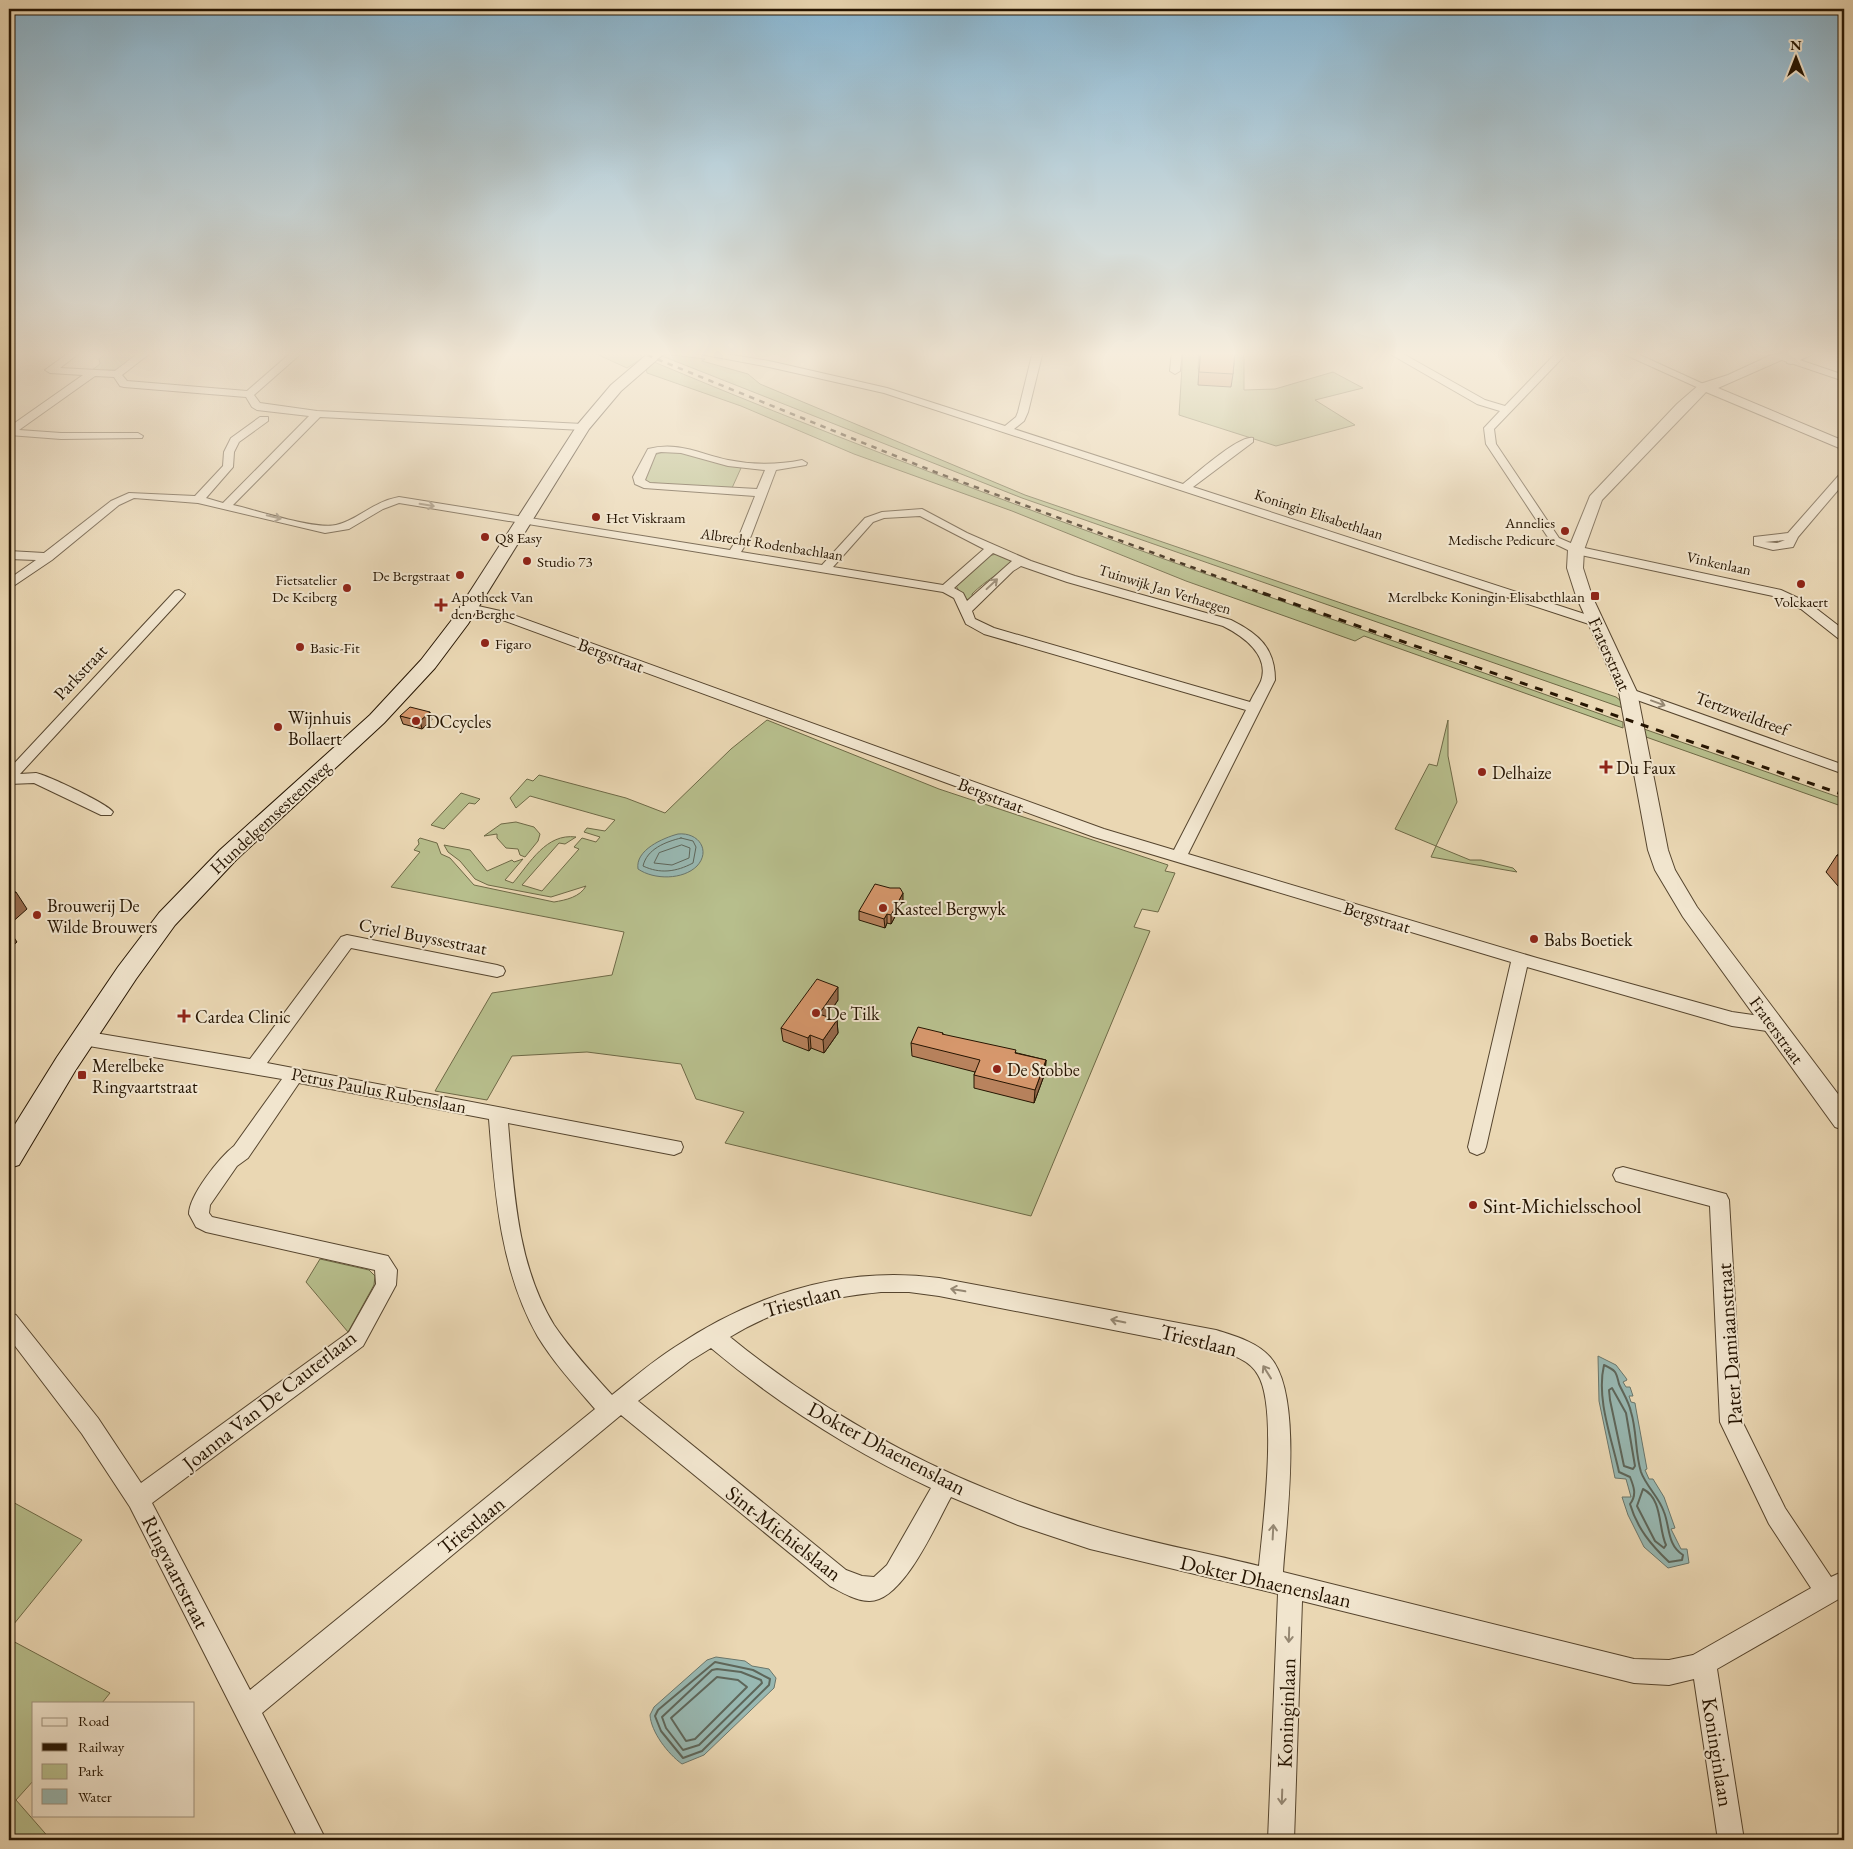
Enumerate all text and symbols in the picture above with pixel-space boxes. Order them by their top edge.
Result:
north arrow [1770,32,1820,82]
text: N [1790,36,1802,54]
street label: Koningin Elisabethlaan [1252,484,1386,544]
one-way arrow [418,500,434,510]
place label: Het Viskraam [606,508,686,527]
marker: Het Viskraam [590,511,602,523]
one-way arrow [265,513,281,522]
place label: Annelies Medische Pedicure [1448,513,1555,549]
street label: Albrecht Rodenbachlaan [698,523,845,565]
marker: Annelies Medische Pedicure [1559,525,1571,537]
place label: Q8 Easy [495,528,542,547]
marker: Q8 Easy [479,531,491,543]
street label: Vinkenlaan [1685,547,1753,579]
place label: Studio 73 [537,552,593,571]
marker: Studio 73 [521,555,533,567]
street label: Tuinwijk Jan Verhaegen [1096,560,1234,618]
place label: De Bergstraat [372,566,450,585]
marker: De Bergstraat [454,569,466,581]
place label: Fietsatelier De Keiberg [272,570,337,606]
marker: Volckaert [1795,578,1807,590]
one-way arrow [985,579,998,590]
marker: Fietsatelier De Keiberg [341,582,353,594]
place label: Apotheek Van den Berghe [450,587,533,623]
place label: Merelbeke Koningin Elisabethlaan [1388,587,1585,606]
marker: Merelbeke Koningin Elisabethlaan [1589,590,1601,602]
place label: Volckaert [1774,592,1828,611]
marker: Apotheek Van den Berghe [435,599,447,611]
street label: Fraterstraat [1584,613,1637,695]
street label: Bergstraat [575,632,648,678]
place label: Figaro [495,634,531,653]
marker: Figaro [479,637,491,649]
place label: Basic-Fit [310,638,360,657]
street label: Parkstraat [48,639,112,705]
marker: Basic-Fit [294,641,306,653]
street label: Tertzweildreef [1692,685,1794,741]
one-way arrow [1650,699,1666,708]
place label: Wijnhuis Bollaert [288,706,351,750]
place label: DCcycles [426,710,491,733]
marker: DCcycles [410,715,422,727]
marker: Wijnhuis Bollaert [272,721,284,733]
street label: Hundelgemsesteenweg [205,755,335,879]
place label: Du Faux [1616,756,1676,779]
place label: Delhaize [1492,761,1552,784]
marker: Du Faux [1600,761,1612,773]
marker: Delhaize [1476,766,1488,778]
street label: Bergstraat [955,772,1028,818]
place label: Brouwerij De Wilde Brouwers [47,894,157,938]
street label: Bergstraat [1341,896,1414,938]
place label: Kasteel Bergwyk [893,897,1006,920]
marker: Kasteel Bergwyk [877,902,889,914]
marker: Brouwerij De Wilde Brouwers [31,909,43,921]
street label: Cyriel Buyssestraat [357,912,489,960]
place label: Babs Boetiek [1544,928,1633,951]
marker: Babs Boetiek [1528,933,1540,945]
street label: Fraterstraat [1745,991,1810,1069]
place label: De Tilk [826,1002,880,1025]
place label: Cardea Clinic [195,1005,291,1028]
marker: De Tilk [810,1007,822,1019]
marker: Cardea Clinic [177,1009,191,1023]
place label: Merelbeke Ringvaartstraat [92,1054,198,1098]
place label: De Stobbe [1007,1058,1080,1081]
street label: Petrus Paulus Rubenslaan [290,1062,469,1118]
marker: De Stobbe [991,1063,1003,1075]
marker: Merelbeke Ringvaartstraat [76,1069,88,1081]
place label: Sint-Michielsschool [1483,1192,1642,1219]
marker: Sint-Michielsschool [1467,1199,1479,1211]
street label: Pater Damiaanstraat [1710,1262,1748,1426]
street label: Triestlaan [761,1277,843,1323]
one-way arrow [951,1285,967,1295]
one-way arrow [1110,1316,1126,1326]
street label: Triestlaan [1158,1317,1240,1363]
street label: Joanna Van De Cauterlaan [175,1324,361,1477]
one-way arrow [1262,1365,1272,1379]
street label: Dokter Dhaenenslaan [803,1395,971,1501]
street label: Sint-Michielslaan [721,1479,847,1587]
street label: Triestlaan [432,1490,510,1560]
street label: Ringvaartstraat [136,1511,216,1633]
one-way arrow [1268,1524,1277,1540]
street label: Dokter Dhaenenslaan [1178,1548,1354,1614]
one-way arrow [1284,1627,1293,1643]
street label: Koninginlaan [1271,1657,1301,1769]
street label: Koninginlaan [1696,1695,1740,1809]
legend [32,1702,195,1816]
text: Road [78,1711,110,1730]
text: Railway [78,1737,125,1756]
text: Park [78,1761,105,1780]
text: Water [78,1787,112,1806]
one-way arrow [1278,1789,1287,1805]

